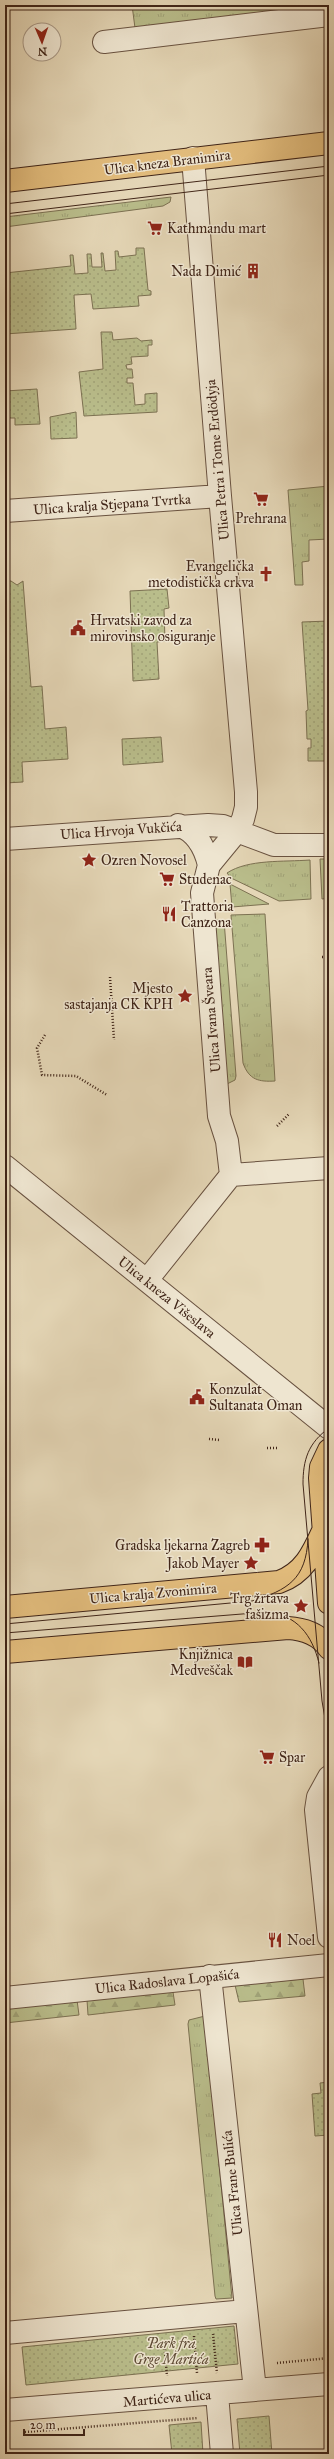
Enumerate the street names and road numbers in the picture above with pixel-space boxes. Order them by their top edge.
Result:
street label: Ulica kneza Branimira [103,146,231,179]
street label: Ulica Petra i Tome Erdödyja [202,379,233,541]
street label: Ulica kralja Stjepana Tvrtka [33,491,191,518]
street label: Ulica Hrvoja Vukčića [60,818,182,843]
street label: Ulica Ivana Šveara [196,967,225,1073]
street label: Ulica kneza Višeslava [114,1253,219,1342]
street label: Ulica kralja Zvonimira [89,1579,217,1608]
street label: Ulica Radoslava Lopašića [94,1965,240,1998]
street label: Ulica Frane Bulića [218,2129,246,2237]
street label: Martićeva ulica [122,2386,212,2411]

